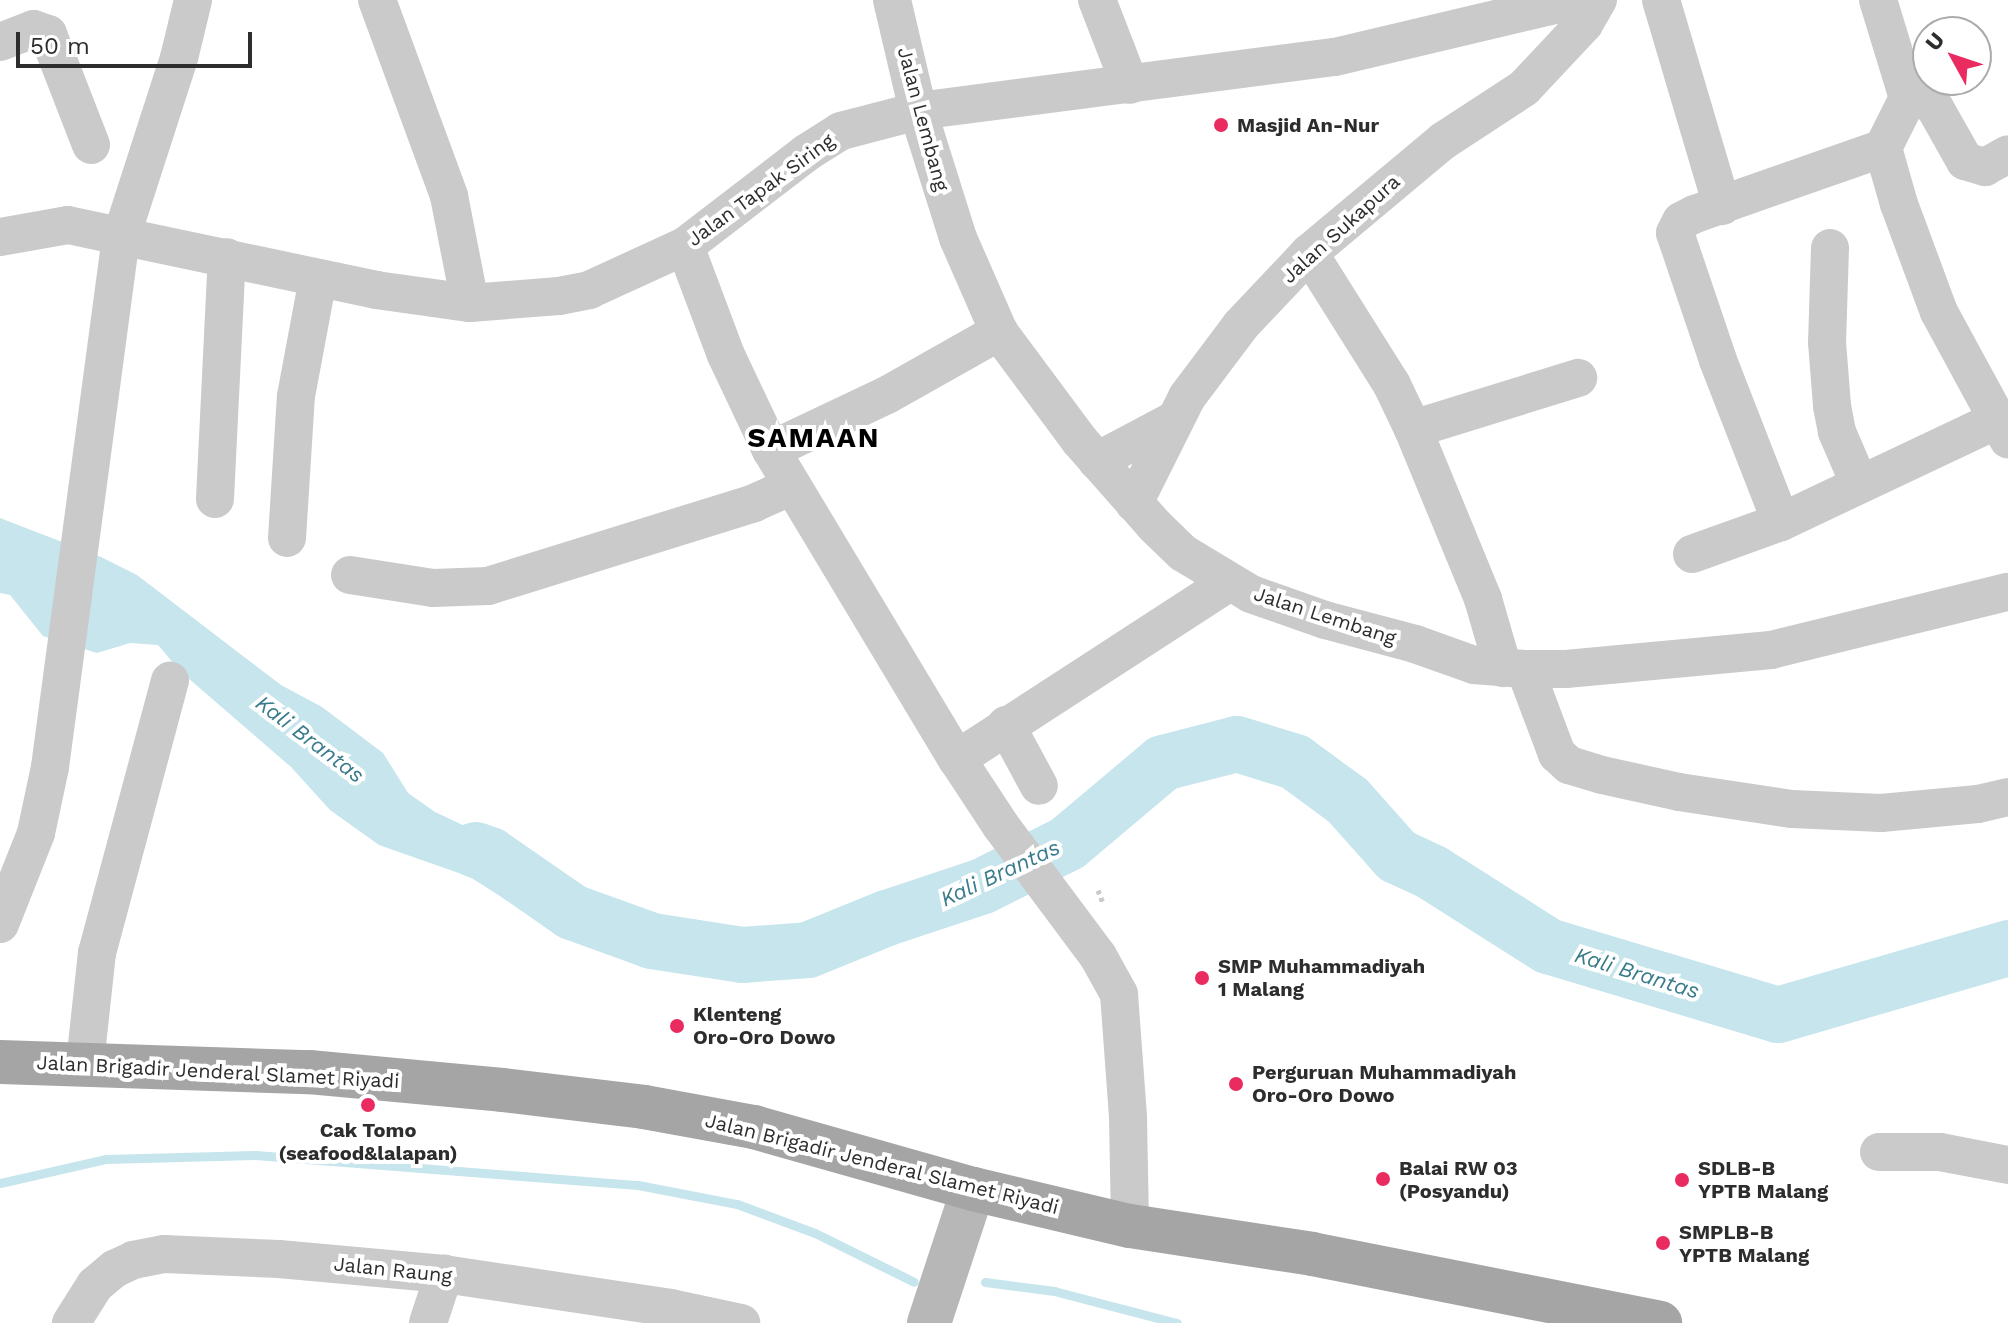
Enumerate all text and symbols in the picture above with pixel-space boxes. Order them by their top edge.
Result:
scale bar [20,16,256,66]
north arrow [1912,16,1992,96]
text: U [1920,28,1949,56]
text: 50 m [30,32,90,60]
street label: Jalan Lembang [892,44,954,194]
place label: Masjid An-Nur [1237,113,1380,137]
marker: Masjid An-Nur [1212,116,1230,134]
street label: Jalan Tapak Siring [682,128,840,252]
street label: Jalan Sukapura [1277,170,1405,288]
district label: SAMAAN [747,421,881,455]
street label: Jalan Lembang [1251,582,1399,650]
water label: Kali Brantas [251,690,369,788]
water label: Kali Brantas [936,834,1064,912]
water label: Kali Brantas [1571,942,1703,1004]
place label: SMP Muhammadiyah 1 Malang [1218,954,1425,1001]
marker: SMP Muhammadiyah 1 Malang [1193,969,1211,987]
place label: Klenteng Oro-Oro Dowo [693,1002,835,1049]
marker: Klenteng Oro-Oro Dowo [668,1017,686,1035]
street label: Jalan Brigadir Jenderal Slamet Riyadi [35,1050,401,1094]
place label: Perguruan Muhammadiyah Oro-Oro Dowo [1252,1060,1516,1107]
marker: Perguruan Muhammadiyah Oro-Oro Dowo [1227,1075,1245,1093]
marker: Cak Tomo (seafood&lalapan) [359,1096,377,1114]
street label: Jalan Brigadir Jenderal Slamet Riyadi [702,1108,1062,1220]
place label: Cak Tomo (seafood&lalapan) [279,1118,457,1165]
place label: Balai RW 03 (Posyandu) [1399,1156,1518,1203]
place label: SDLB-B YPTB Malang [1698,1156,1828,1203]
marker: Balai RW 03 (Posyandu) [1374,1170,1392,1188]
marker: SDLB-B YPTB Malang [1673,1171,1691,1189]
place label: SMPLB-B YPTB Malang [1679,1220,1809,1267]
marker: SMPLB-B YPTB Malang [1654,1234,1672,1252]
street label: Jalan Raung [333,1252,453,1288]

